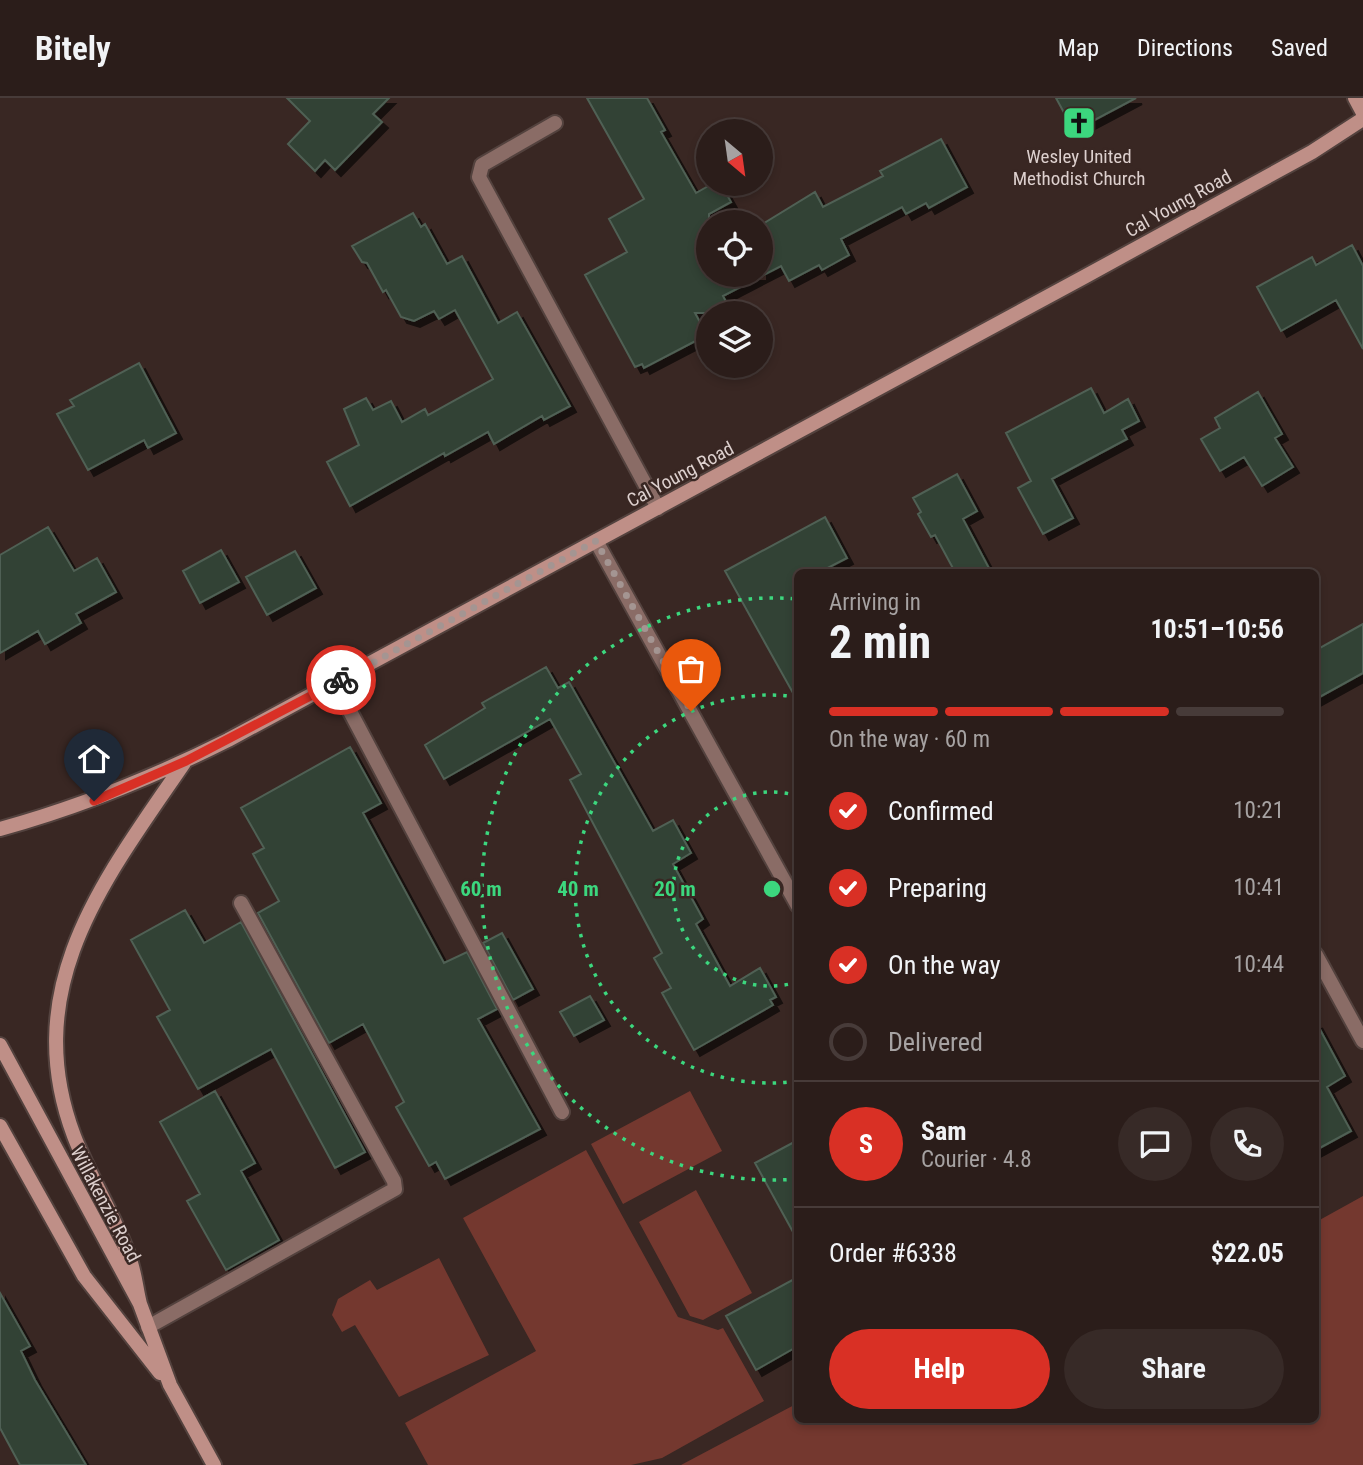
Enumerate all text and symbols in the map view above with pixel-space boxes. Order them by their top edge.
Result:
text: Bitely [35,29,111,68]
text: Map [1058,34,1099,62]
text: Directions [1137,34,1233,62]
text: Saved [1271,34,1328,62]
church icon: Wesley United Methodist Church [1060,104,1098,142]
north arrow [696,119,774,196]
map controls [696,119,773,378]
place label: Wesley United Methodist Church [1013,145,1145,190]
street label: Cal Young Road [1121,165,1235,242]
button: locate [696,210,773,287]
button: layers [696,301,773,378]
street label: Cal Young Road [623,437,738,512]
text: Arriving in [829,589,921,616]
text: 10:51–10:56 [1150,614,1284,644]
text: 2 min [829,615,931,669]
pin [661,639,721,711]
courier [306,645,376,715]
icon: bag [672,650,710,688]
icon: bike [322,661,360,699]
text: On the way · 60 m [829,726,990,753]
pin [64,729,124,801]
icon: home [75,740,113,778]
icon: check [829,792,867,830]
text: Confirmed [888,796,994,826]
text: 10:21 [1233,797,1284,824]
icon: check [829,869,867,907]
text: Preparing [888,873,987,903]
text: 10:41 [1233,874,1284,901]
text: 60 m [460,877,502,901]
text: 40 m [557,877,599,901]
text: 20 m [654,877,696,901]
centre of rings [760,877,784,901]
icon: check [829,946,867,984]
text: On the way [888,950,1001,980]
text: 10:44 [1233,951,1284,978]
text: Delivered [888,1027,983,1057]
button: chat [1118,1107,1192,1181]
button: phone [1210,1107,1284,1181]
text: Sam [921,1116,967,1146]
text: S [859,1129,873,1159]
street label: Willakenzie Road [66,1143,146,1266]
text: Courier · 4.8 [921,1146,1032,1173]
text: Order #6338 [829,1238,957,1268]
text: $22.05 [1211,1238,1284,1268]
button: Help [829,1329,1050,1409]
button: Share [1064,1329,1284,1409]

